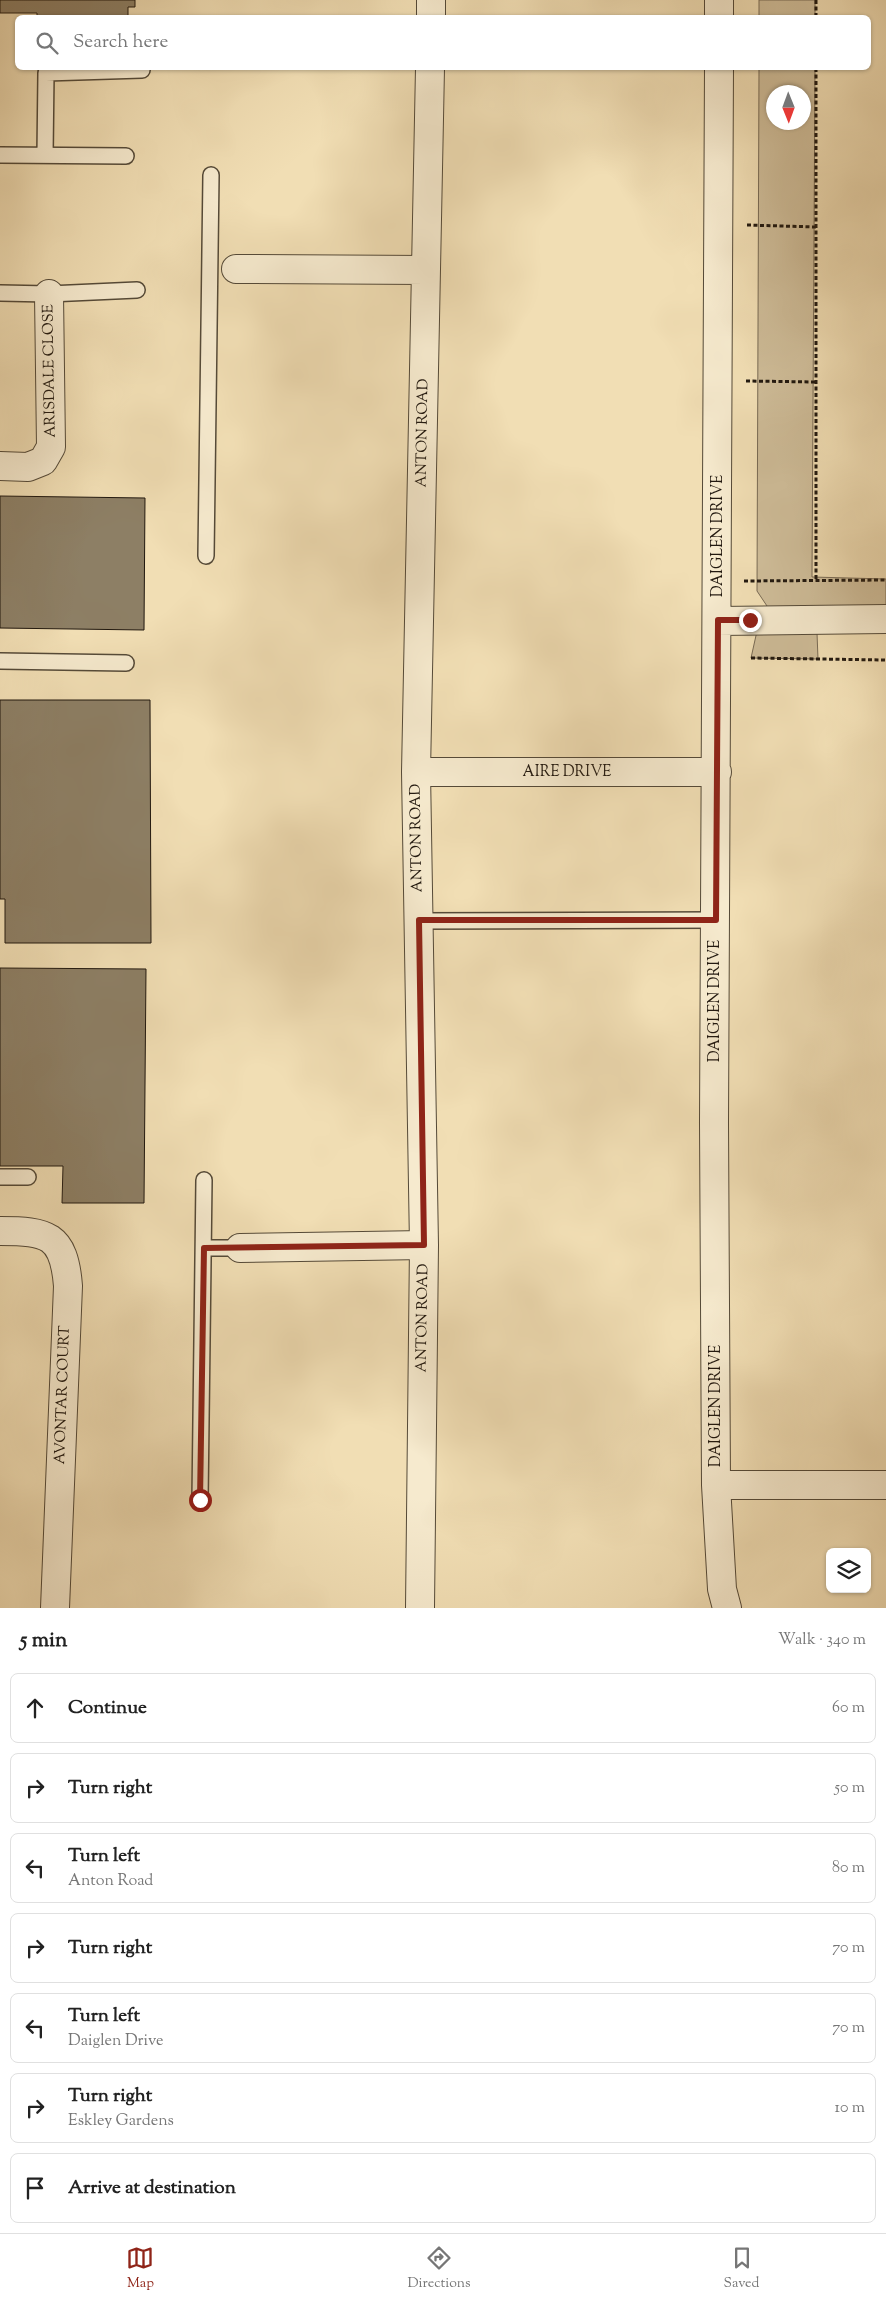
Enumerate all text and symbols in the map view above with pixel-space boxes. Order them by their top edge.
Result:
search box [15,15,871,70]
icon: search [33,29,61,57]
text: Search here [73,29,168,56]
north arrow [766,85,811,130]
street label: ARISDALE CLOSE [38,304,62,438]
street label: ANTON ROAD [412,378,434,488]
street label: DAIGLEN DRIVE [708,475,729,597]
route end [739,609,762,632]
street label: AIRE DRIVE [523,762,611,783]
street label: ANTON ROAD [406,783,428,893]
street label: DAIGLEN DRIVE [705,940,726,1062]
street label: ANTON ROAD [412,1263,434,1373]
street label: AVONTAR COURT [50,1325,76,1465]
street label: DAIGLEN DRIVE [706,1345,727,1467]
route start [189,1489,212,1512]
map controls [826,1548,871,1593]
button: layers [826,1548,871,1593]
text: 5 min [20,1626,67,1656]
text: Walk · 340 m [778,1629,866,1652]
icon: ahead [21,1694,49,1722]
text: Continue [68,1695,147,1722]
text: 60 m [832,1697,865,1720]
icon: right [21,1774,49,1802]
text: Turn right [68,1775,152,1802]
text: 50 m [834,1777,865,1800]
text: Turn left [68,1843,140,1870]
icon: left [21,1854,49,1882]
text: 80 m [832,1857,865,1880]
text: Anton Road [68,1870,153,1893]
icon: right [21,1934,49,1962]
text: Turn right [68,1935,152,1962]
text: 70 m [832,1937,865,1960]
text: Turn left [68,2003,140,2030]
icon: left [21,2014,49,2042]
text: 70 m [832,2017,865,2040]
text: Daiglen Drive [68,2030,163,2053]
text: Turn right [68,2083,152,2110]
icon: right [21,2094,49,2122]
text: 10 m [835,2097,865,2120]
text: Eskley Gardens [68,2110,174,2133]
icon: arrive [21,2174,49,2202]
text: Arrive at destination [68,2175,236,2202]
tab: Map [126,2244,154,2294]
tab: Directions [407,2244,471,2294]
tab: Saved [724,2244,759,2294]

